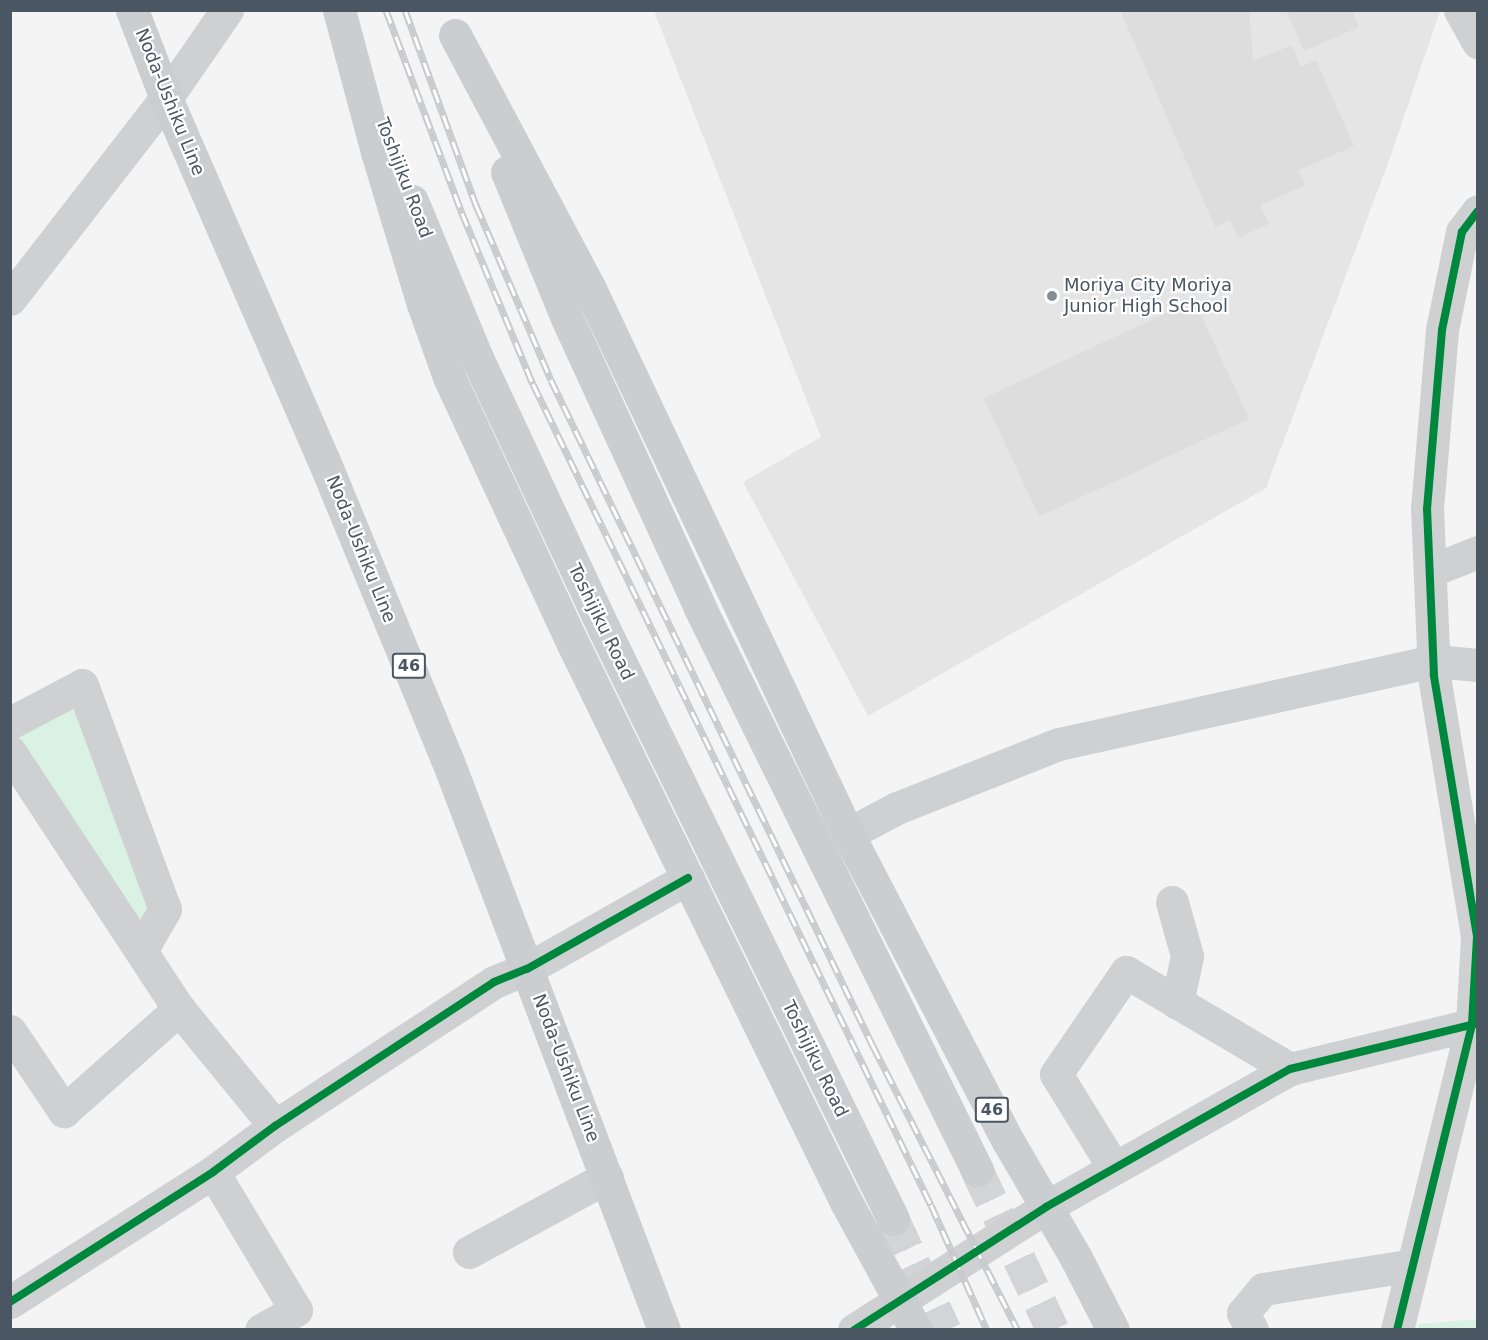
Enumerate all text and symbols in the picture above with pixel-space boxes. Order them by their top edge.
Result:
street label: Noda-Ushiku Line [131,25,209,179]
street label: Toshijiku Road [371,115,437,241]
place label: Moriya City Moriya Junior High School [1064,275,1232,318]
marker: Moriya City Moriya Junior High School [1045,289,1059,303]
street label: Noda-Ushiku Line [322,472,400,626]
street label: Toshijiku Road [563,560,639,684]
road number: 46 [391,653,427,679]
street label: Noda-Ushiku Line [528,991,604,1145]
street label: Toshijiku Road [777,997,853,1121]
road number: 46 [974,1097,1010,1123]

